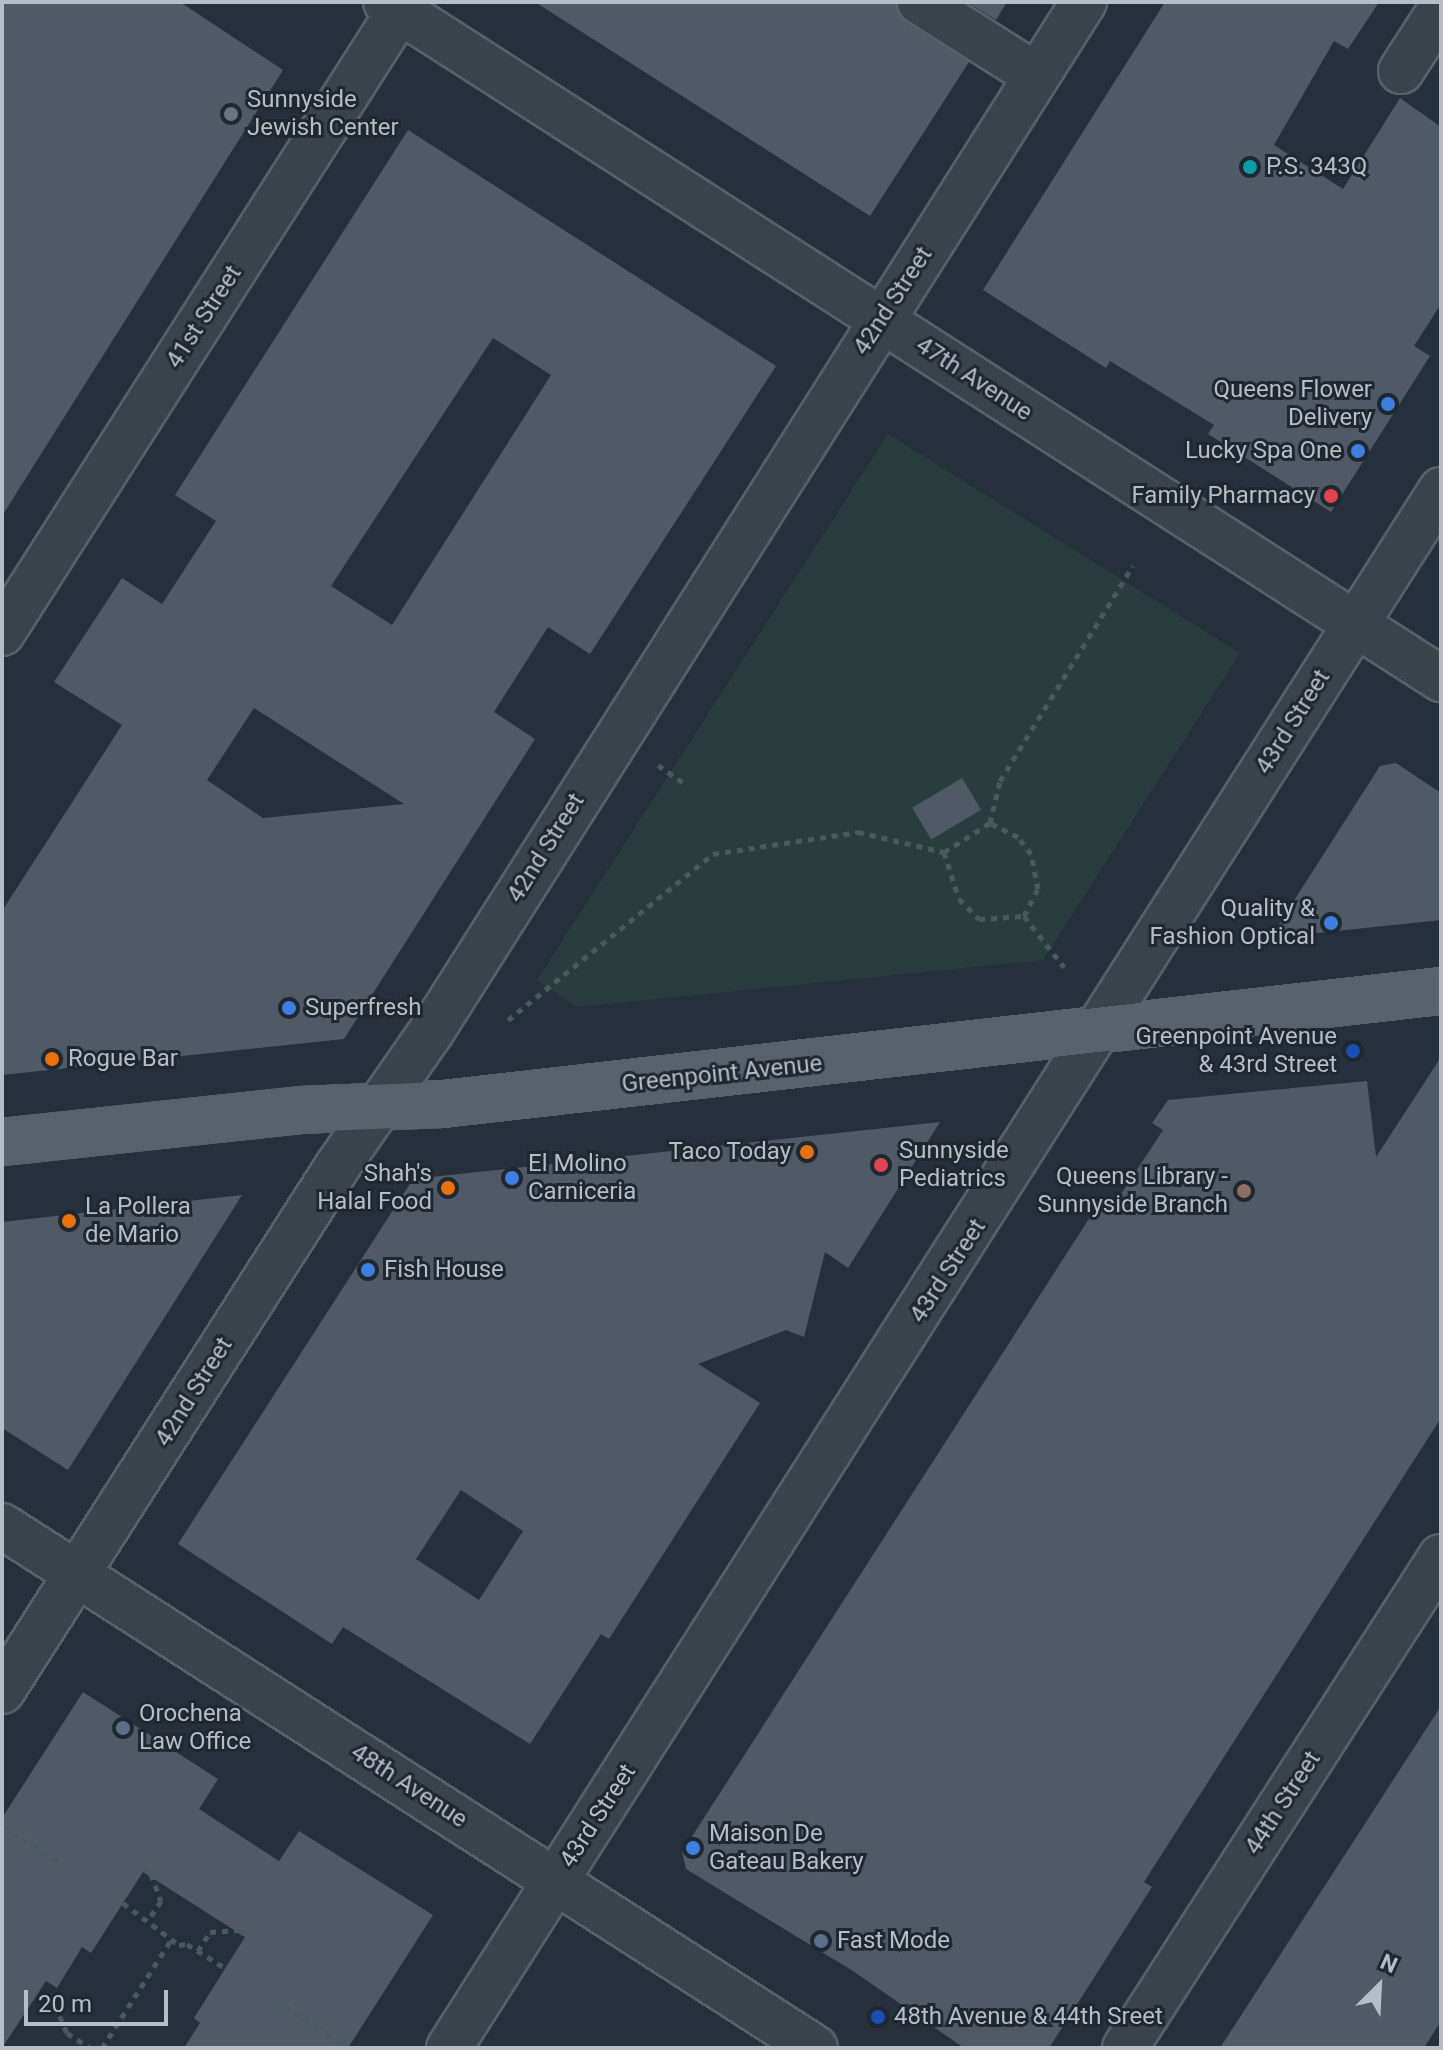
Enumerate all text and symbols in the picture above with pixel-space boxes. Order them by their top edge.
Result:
place label: Sunnyside Jewish Center [247,86,399,142]
marker: Sunnyside Jewish Center [222,105,240,123]
place label: P.S. 343Q [1266,153,1367,181]
marker: P.S. 343Q [1241,158,1259,176]
street label: 42nd Street [847,242,939,360]
street label: 41st Street [160,260,248,374]
street label: 47th Avenue [911,331,1037,427]
place label: Queens Flower Delivery [1214,376,1372,432]
marker: Queens Flower Delivery [1379,395,1397,413]
place label: Lucky Spa One [1185,437,1342,465]
marker: Lucky Spa One [1349,442,1367,460]
place label: Family Pharmacy [1131,482,1315,510]
marker: Family Pharmacy [1322,487,1340,505]
street label: 43rd Street [1250,664,1336,780]
street label: 42nd Street [501,788,591,908]
place label: Quality & Fashion Optical [1150,895,1315,951]
marker: Quality & Fashion Optical [1322,914,1340,932]
place label: Superfresh [305,994,422,1022]
marker: Superfresh [280,999,298,1017]
place label: Greenpoint Avenue & 43rd Street [1135,1023,1337,1079]
marker: Greenpoint Avenue & 43rd Street [1344,1042,1362,1060]
place label: Rogue Bar [68,1045,178,1073]
street label: Greenpoint Avenue [620,1049,824,1099]
marker: Rogue Bar [43,1050,61,1068]
place label: Sunnyside Pediatrics [899,1137,1009,1193]
place label: Taco Today [668,1138,791,1166]
marker: Taco Today [798,1143,816,1161]
place label: El Molino Carniceria [528,1150,636,1206]
marker: Sunnyside Pediatrics [870,1154,892,1176]
place label: Shah's Halal Food [317,1160,432,1216]
place label: Queens Library - Sunnyside Branch [1038,1163,1228,1219]
marker: El Molino Carniceria [503,1169,521,1187]
marker: Shah's Halal Food [439,1179,457,1197]
marker: Queens Library - Sunnyside Branch [1235,1182,1253,1200]
place label: La Pollera de Mario [85,1193,191,1249]
marker: La Pollera de Mario [60,1212,78,1230]
street label: 43rd Street [904,1214,992,1328]
place label: Fish House [384,1256,504,1284]
marker: Fish House [359,1261,377,1279]
street label: 42nd Street [149,1332,239,1452]
place label: Orochena Law Office [139,1700,251,1756]
marker: Orochena Law Office [114,1719,132,1737]
street label: 48th Avenue [346,1738,472,1834]
street label: 44th Street [1239,1746,1327,1860]
street label: 43rd Street [554,1759,642,1873]
place label: Maison De Gateau Bakery [709,1820,864,1876]
marker: Maison De Gateau Bakery [684,1839,702,1857]
place label: Fast Mode [837,1927,950,1955]
marker: Fast Mode [812,1932,830,1950]
north arrow [1339,1946,1419,2026]
text: N [1377,1949,1401,1978]
scale bar [28,1974,172,2024]
text: 20 m [38,1990,92,2018]
place label: 48th Avenue & 44th Sreet [894,2003,1163,2031]
marker: 48th Avenue & 44th Sreet [869,2008,887,2026]

